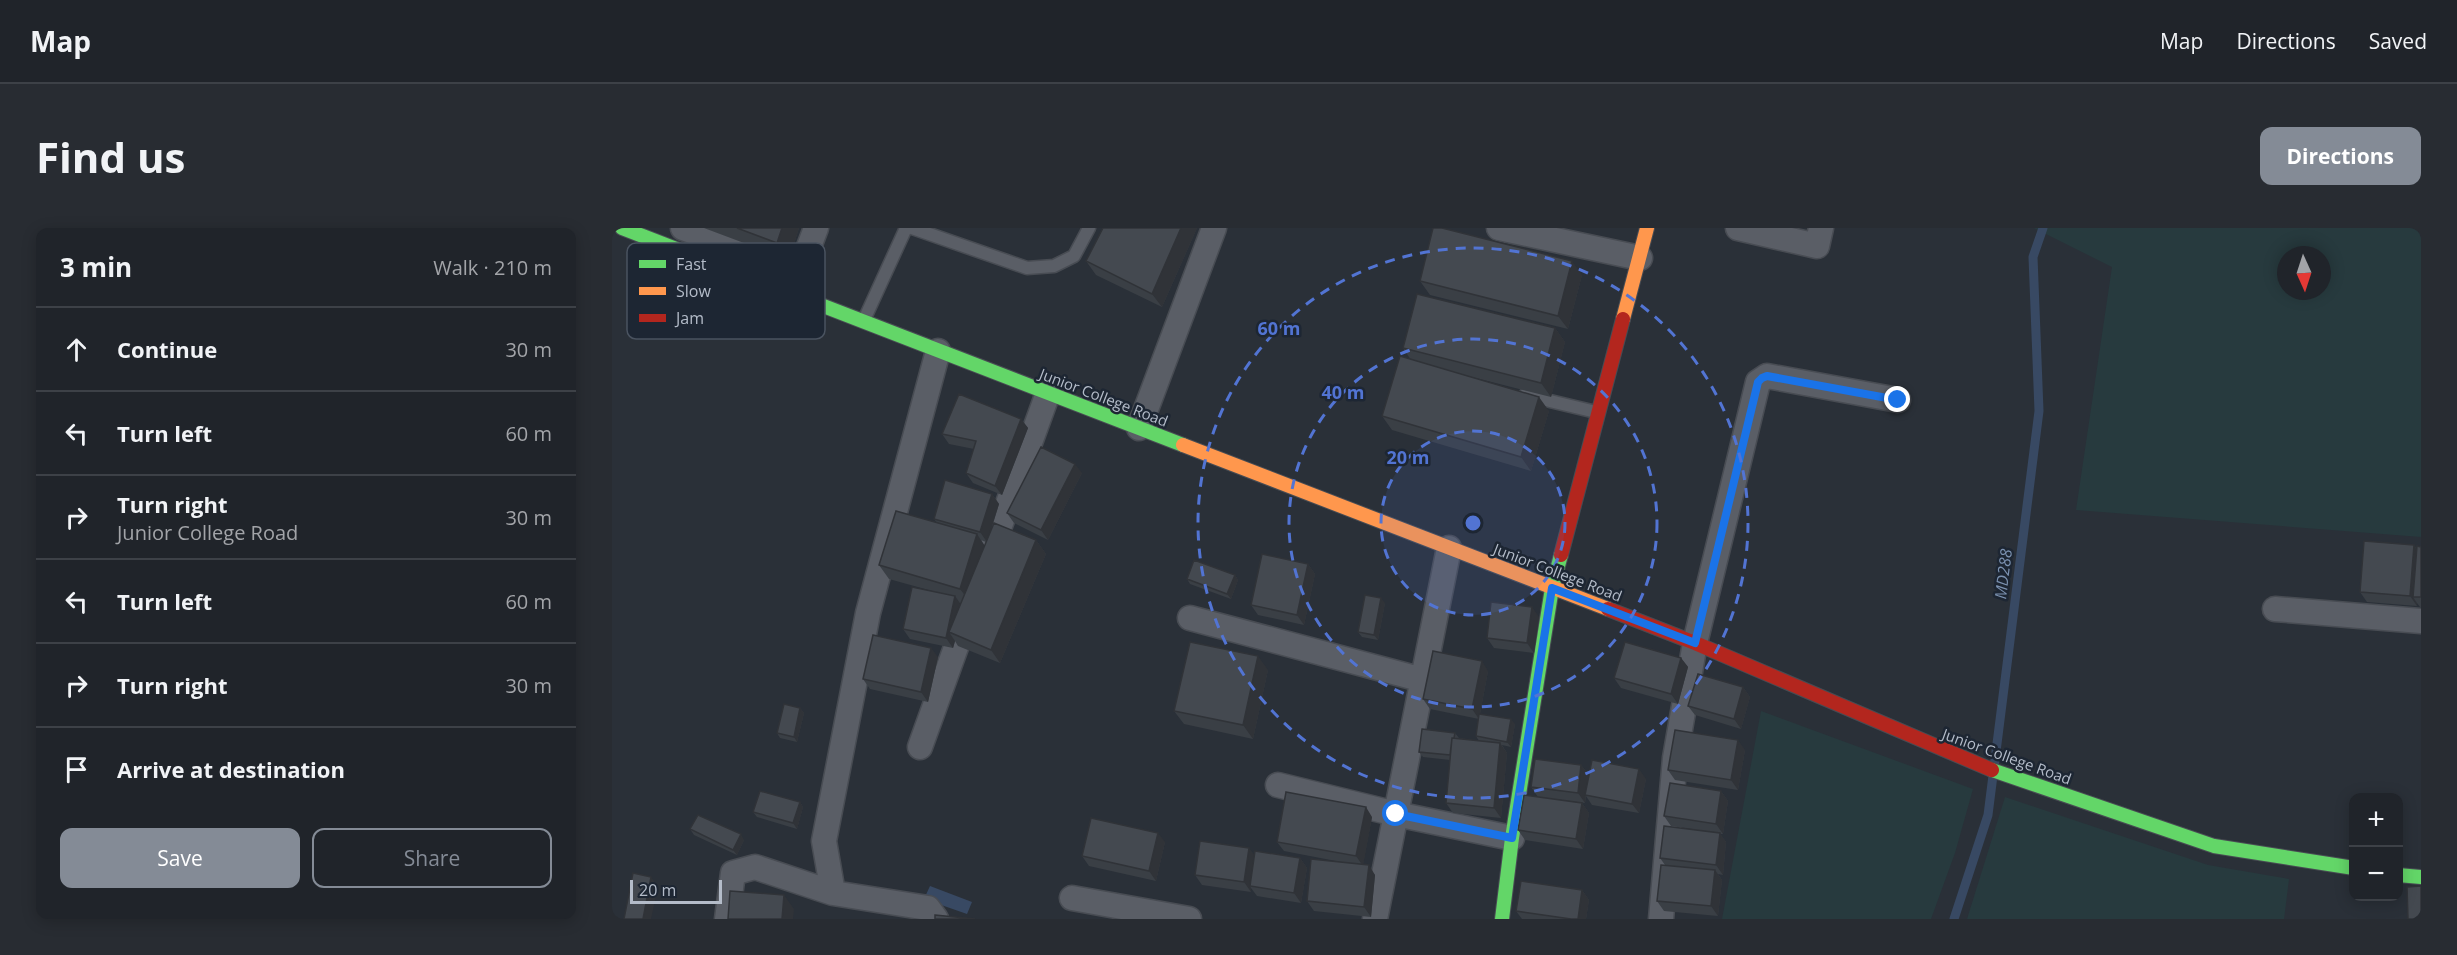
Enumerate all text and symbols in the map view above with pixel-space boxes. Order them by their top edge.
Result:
text: Map [30,22,91,60]
text: Map [2160,27,2203,55]
text: Directions [2236,27,2336,55]
text: Saved [2369,27,2427,55]
button: Directions [2260,127,2421,185]
text: Find us [36,128,185,185]
legend [627,243,825,339]
north arrow [2277,246,2331,300]
text: 3 min [60,249,132,285]
text: Fast [676,253,707,275]
text: Walk · 210 m [433,254,552,281]
text: Slow [676,280,711,302]
text: Jam [674,307,704,329]
text: 60 m [1258,316,1300,340]
icon: ahead [60,333,93,366]
text: Continue [117,334,217,364]
text: 30 m [505,336,552,363]
street label: Junior College Road [1035,363,1171,431]
text: 40 m [1322,380,1364,404]
route end [1884,386,1910,412]
icon: left [60,417,93,450]
text: Turn left [117,418,212,448]
text: 60 m [505,420,552,447]
text: 20 m [1387,445,1429,469]
text: Turn right [117,489,228,519]
icon: right [60,501,93,534]
text: 30 m [505,504,552,531]
centre of rings [1463,513,1483,533]
text: Junior College Road [117,519,298,546]
street label: Junior College Road [1489,538,1625,606]
water label: MD288 [1989,547,2017,600]
icon: left [60,585,93,618]
text: Turn left [117,586,212,616]
text: 60 m [505,588,552,615]
icon: right [60,669,93,702]
text: Turn right [117,670,228,700]
text: 30 m [505,672,552,699]
street label: Junior College Road [1938,723,2074,789]
icon: arrive [60,753,93,786]
text: Arrive at destination [117,754,345,784]
map controls [2349,793,2403,901]
button: + [2349,793,2403,847]
route start [1382,800,1408,826]
button: Save [60,828,300,888]
button: Share [312,828,552,888]
button: − [2349,847,2403,901]
scale bar [630,877,722,904]
text: 20 m [639,879,676,901]

